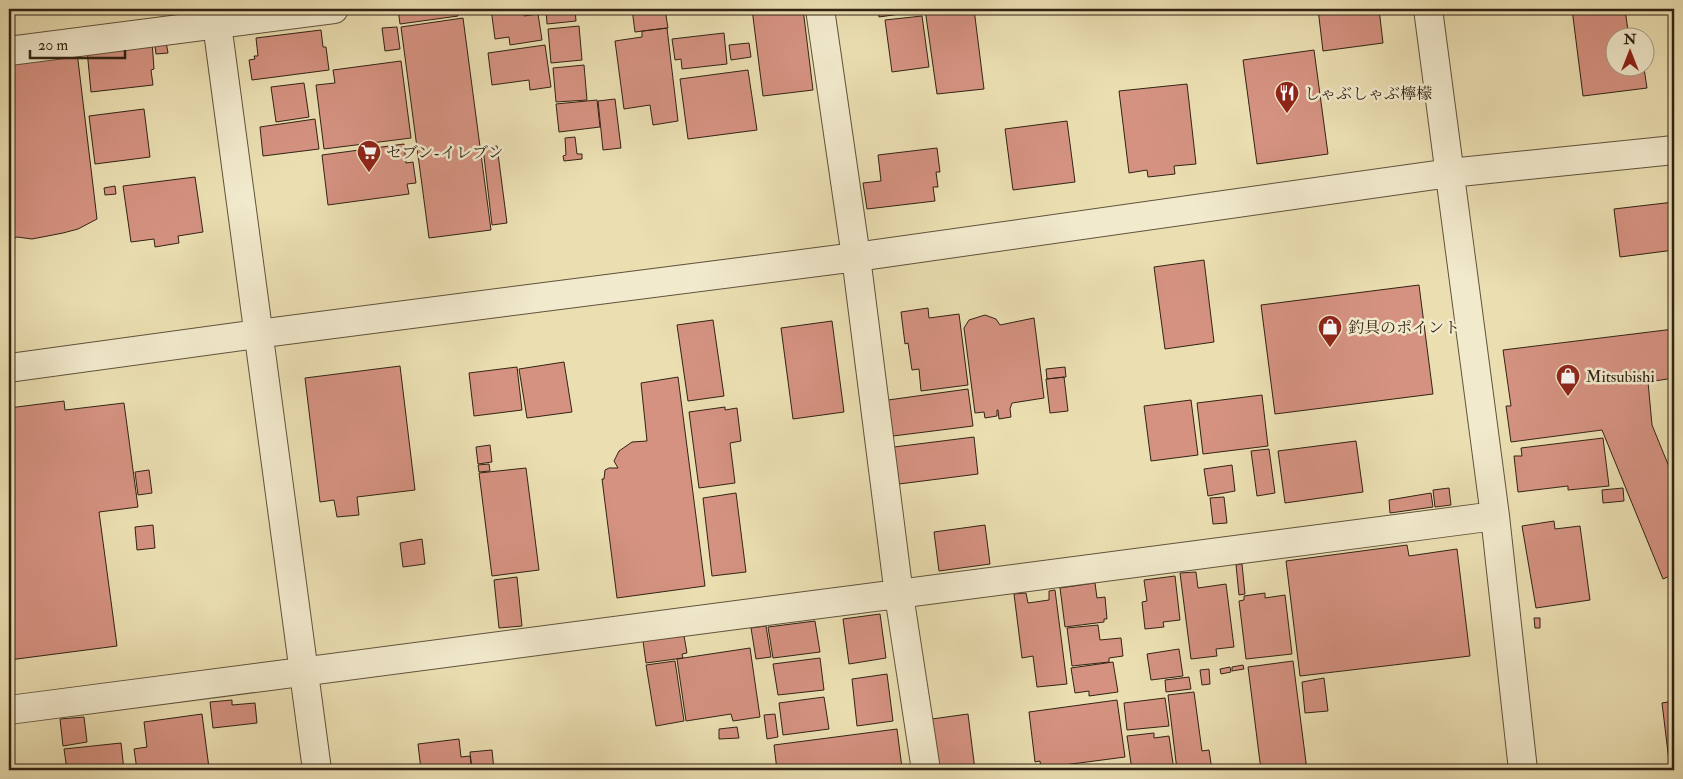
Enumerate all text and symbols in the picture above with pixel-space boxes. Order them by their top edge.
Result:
scale bar [30,28,125,60]
north arrow [1606,28,1656,78]
text: N [1623,31,1637,48]
text: 20 m [38,36,68,55]
restaurant icon: しゃぶしゃぶ檸檬 [1274,80,1300,114]
place label: しゃぶしゃぶ檸檬 [1304,84,1432,104]
supermarket icon: セブン-イレブン [356,139,382,173]
place label: セブン-イレブン [386,143,504,163]
shop icon: 釣具のポイント [1317,314,1343,348]
place label: 釣具のポイント [1348,318,1460,338]
shop icon: Mitsubishi [1555,363,1581,397]
place label: Mitsubishi [1586,367,1655,387]

